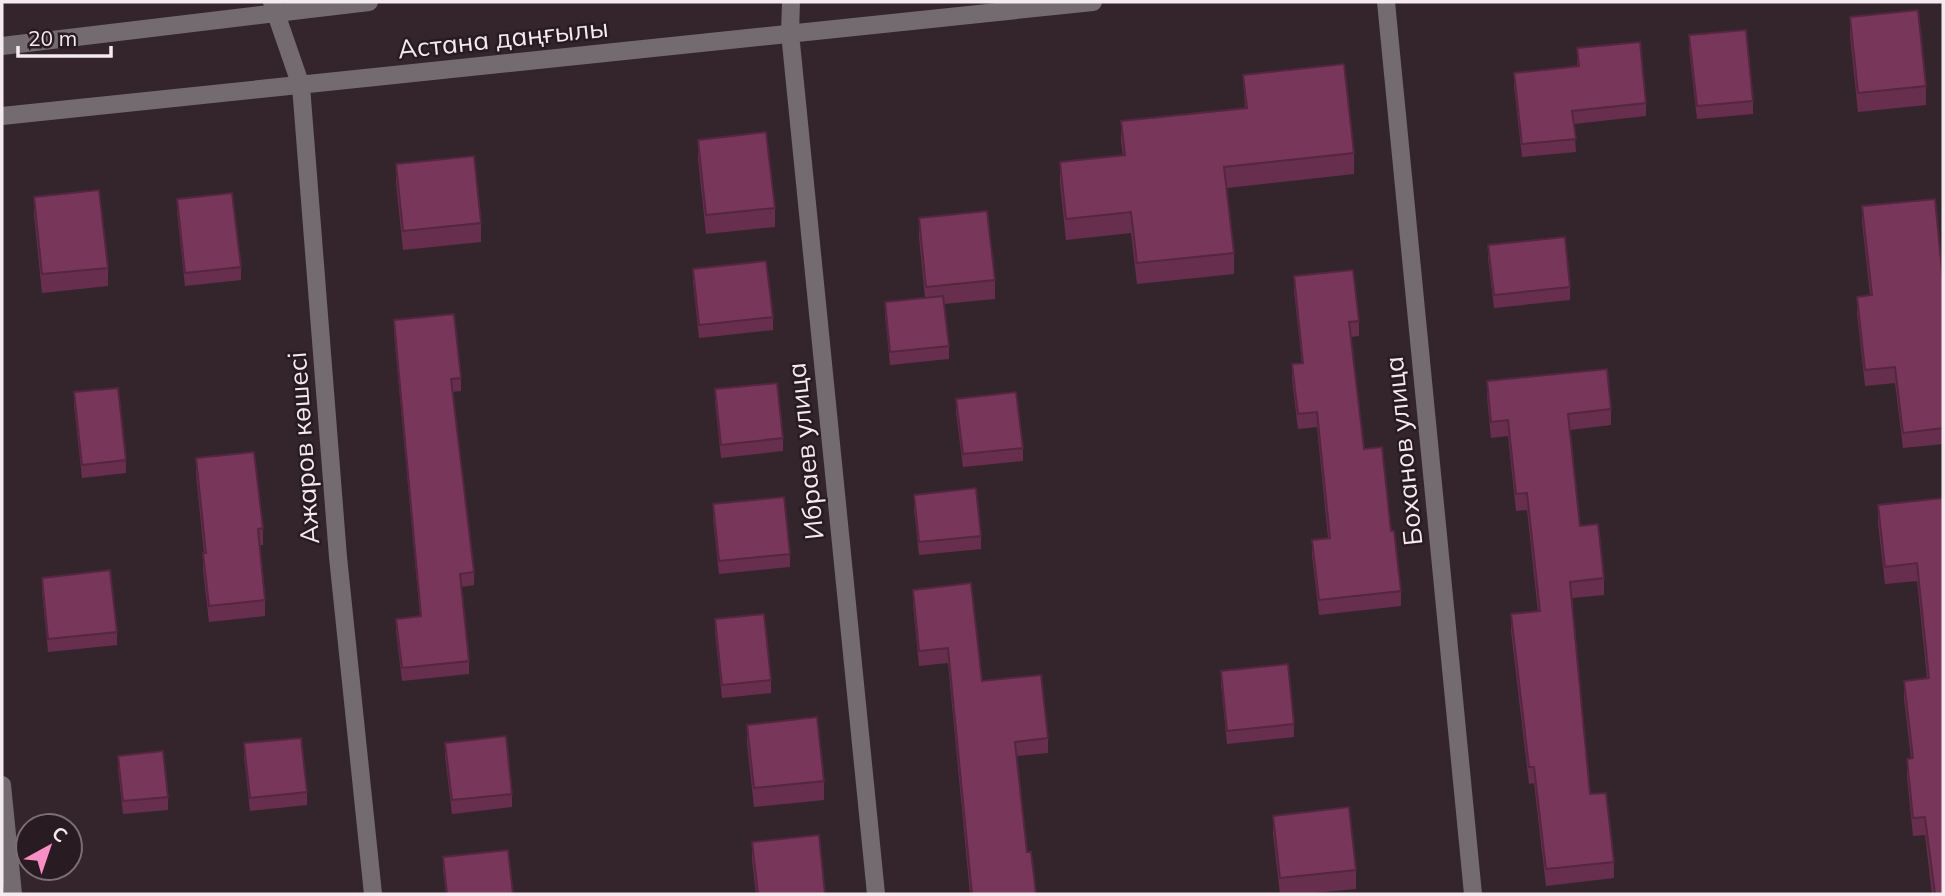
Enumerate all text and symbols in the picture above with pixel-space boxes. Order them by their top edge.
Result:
street label: Астана даңғылы [396,11,610,65]
scale bar [18,14,110,58]
text: 20 m [28,25,77,51]
street label: Ажаров көшесі [280,351,326,545]
street label: Боханов улица [1377,355,1429,547]
street label: Ибраев улица [779,361,831,541]
north arrow [14,812,84,882]
text: С [47,821,73,847]

